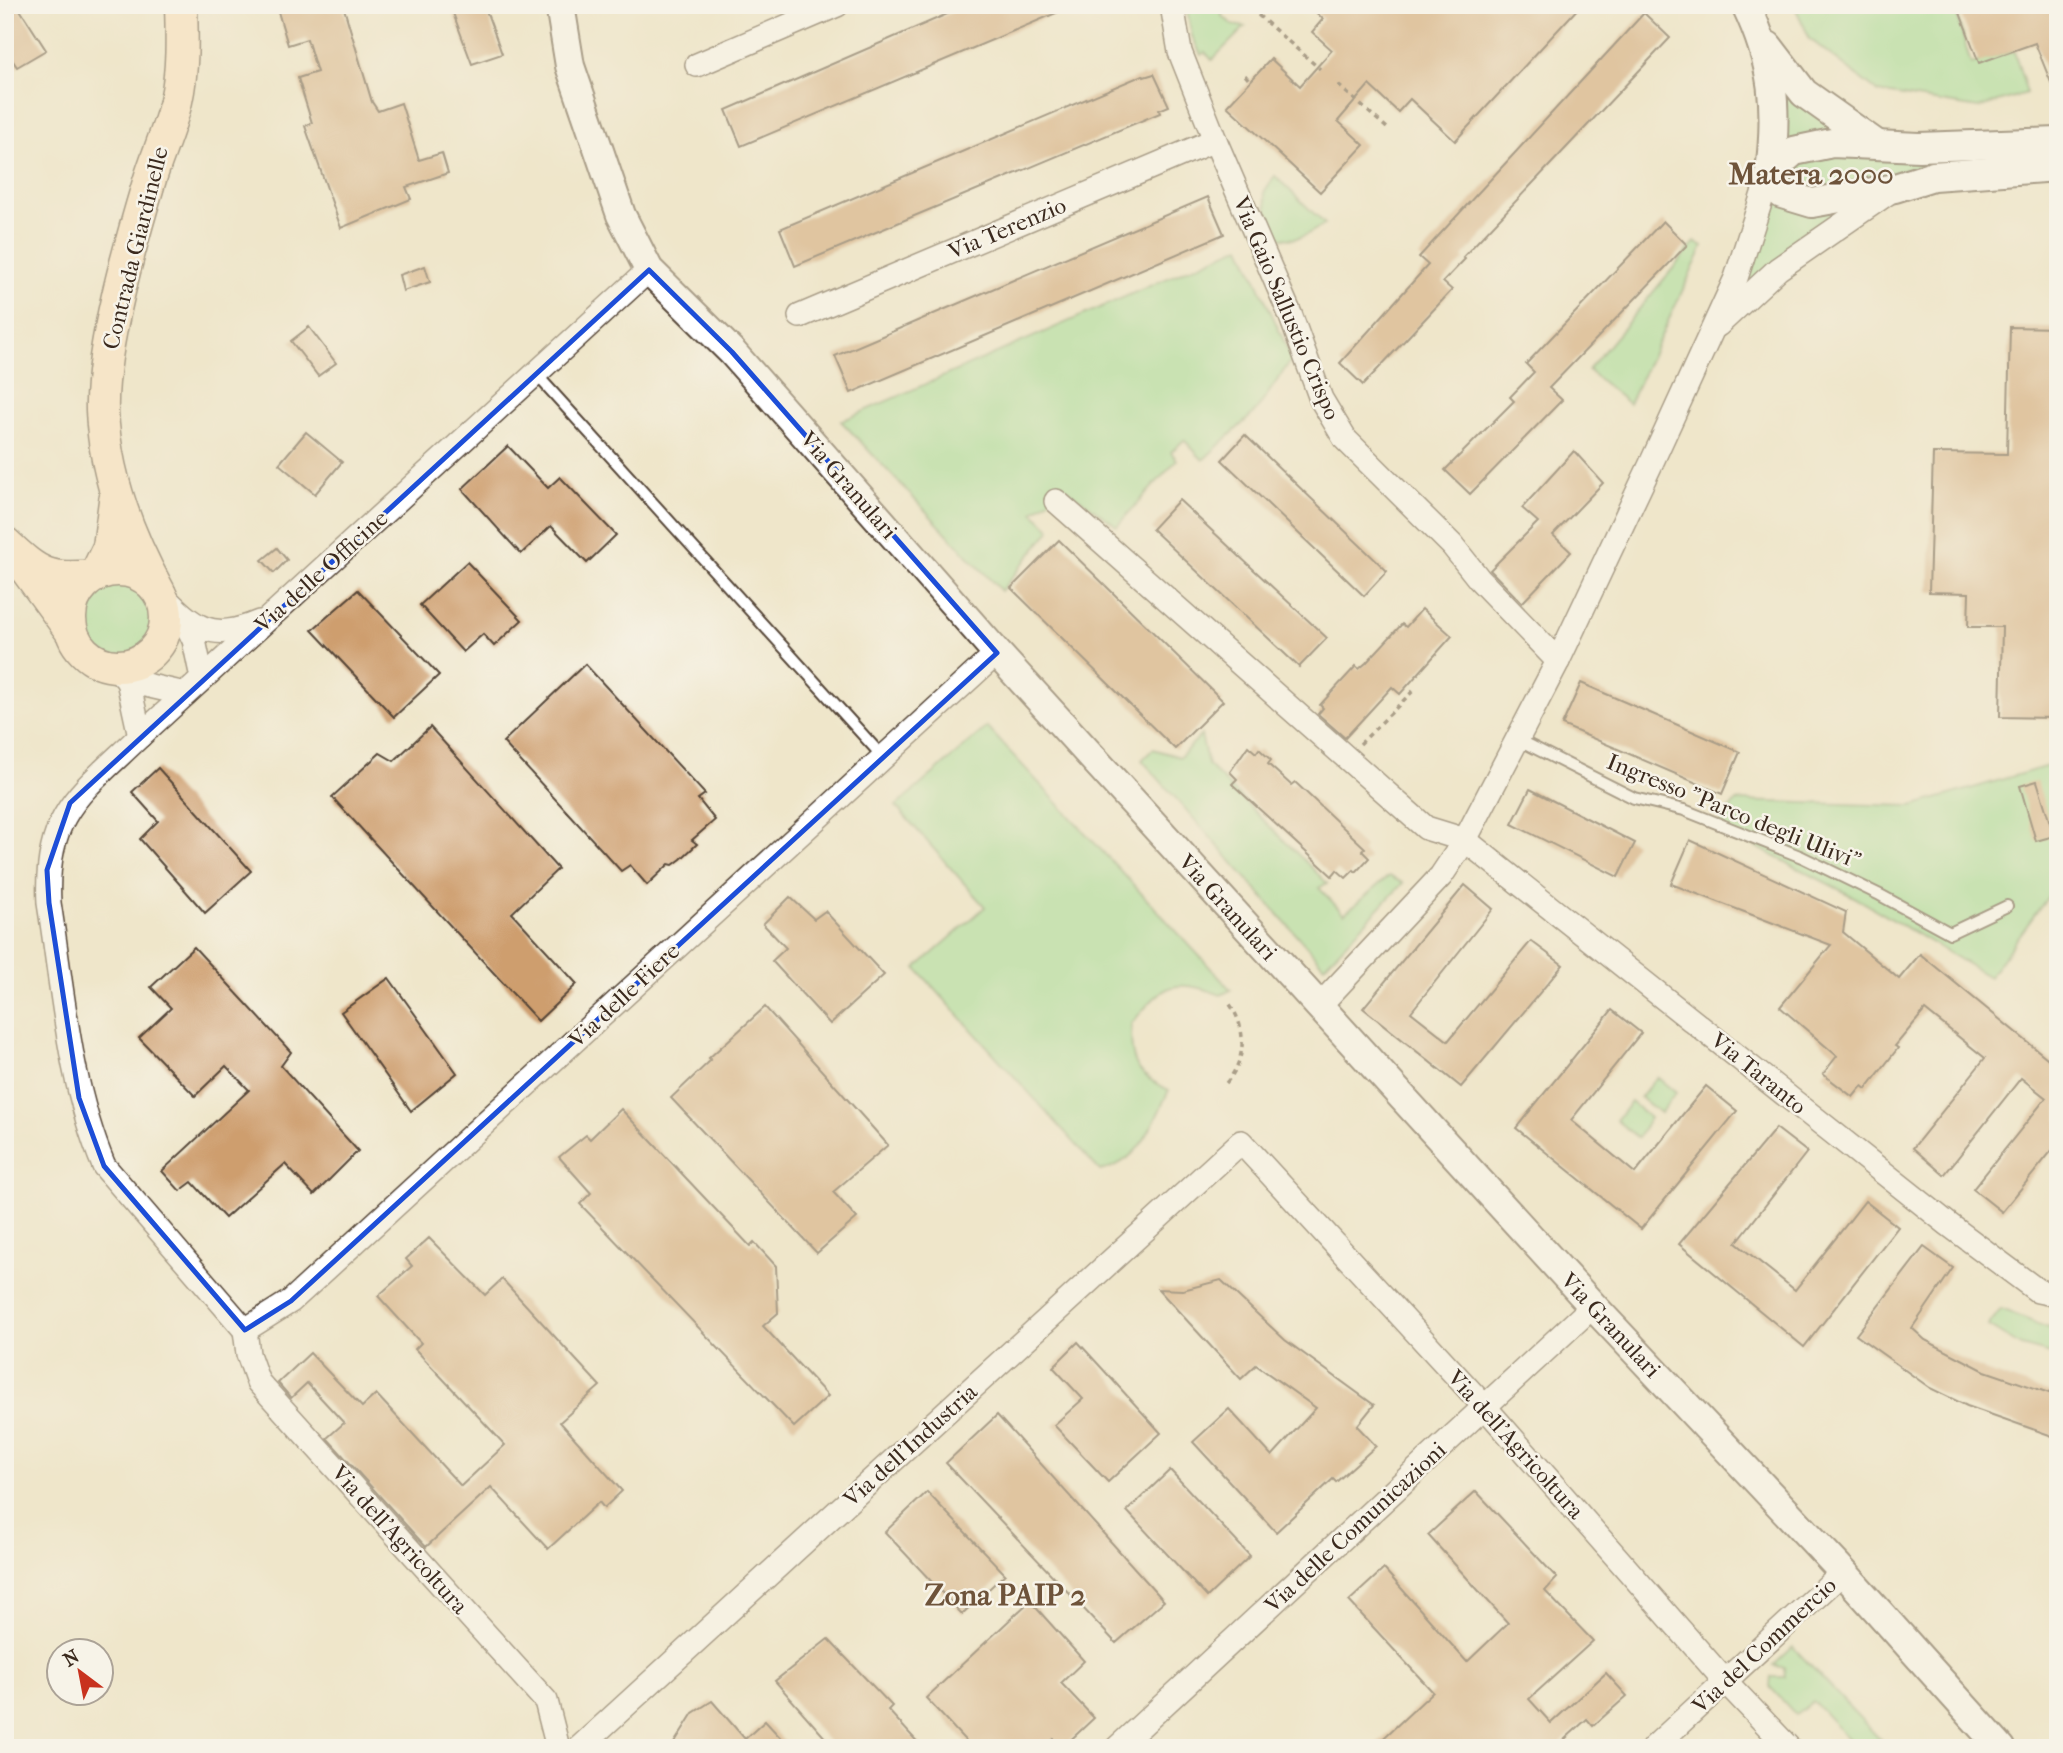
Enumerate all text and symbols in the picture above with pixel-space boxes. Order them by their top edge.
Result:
street label: Contrada Giardinelle [97,144,174,352]
district label: Matera 2000 [1728,157,1894,192]
street label: Via Terenzio [943,192,1070,266]
street label: Via Gaio Sallustio Crispo [1227,192,1346,424]
street label: Via Granulari [794,425,903,545]
street label: Via delle Officine [248,505,393,639]
street label: Ingresso "Parco degli Ulivi" [1603,748,1865,875]
street label: Via Granulari [1172,848,1283,966]
street label: Via delle Fiere [563,937,685,1054]
street label: Via Taranto [1705,1026,1812,1120]
street label: Via Granulari [1554,1267,1666,1384]
street label: Via dell'Agricoltura [1441,1364,1590,1525]
street label: Via dell'Industria [837,1378,983,1513]
street label: Via delle Comunicazioni [1258,1436,1452,1619]
street label: Via dell'Agricoltura [325,1459,474,1620]
street label: Via del Commercio [1686,1572,1842,1720]
district label: Zona PAIP 2 [924,1578,1086,1613]
north arrow [46,1638,116,1708]
text: N [60,1645,84,1672]

